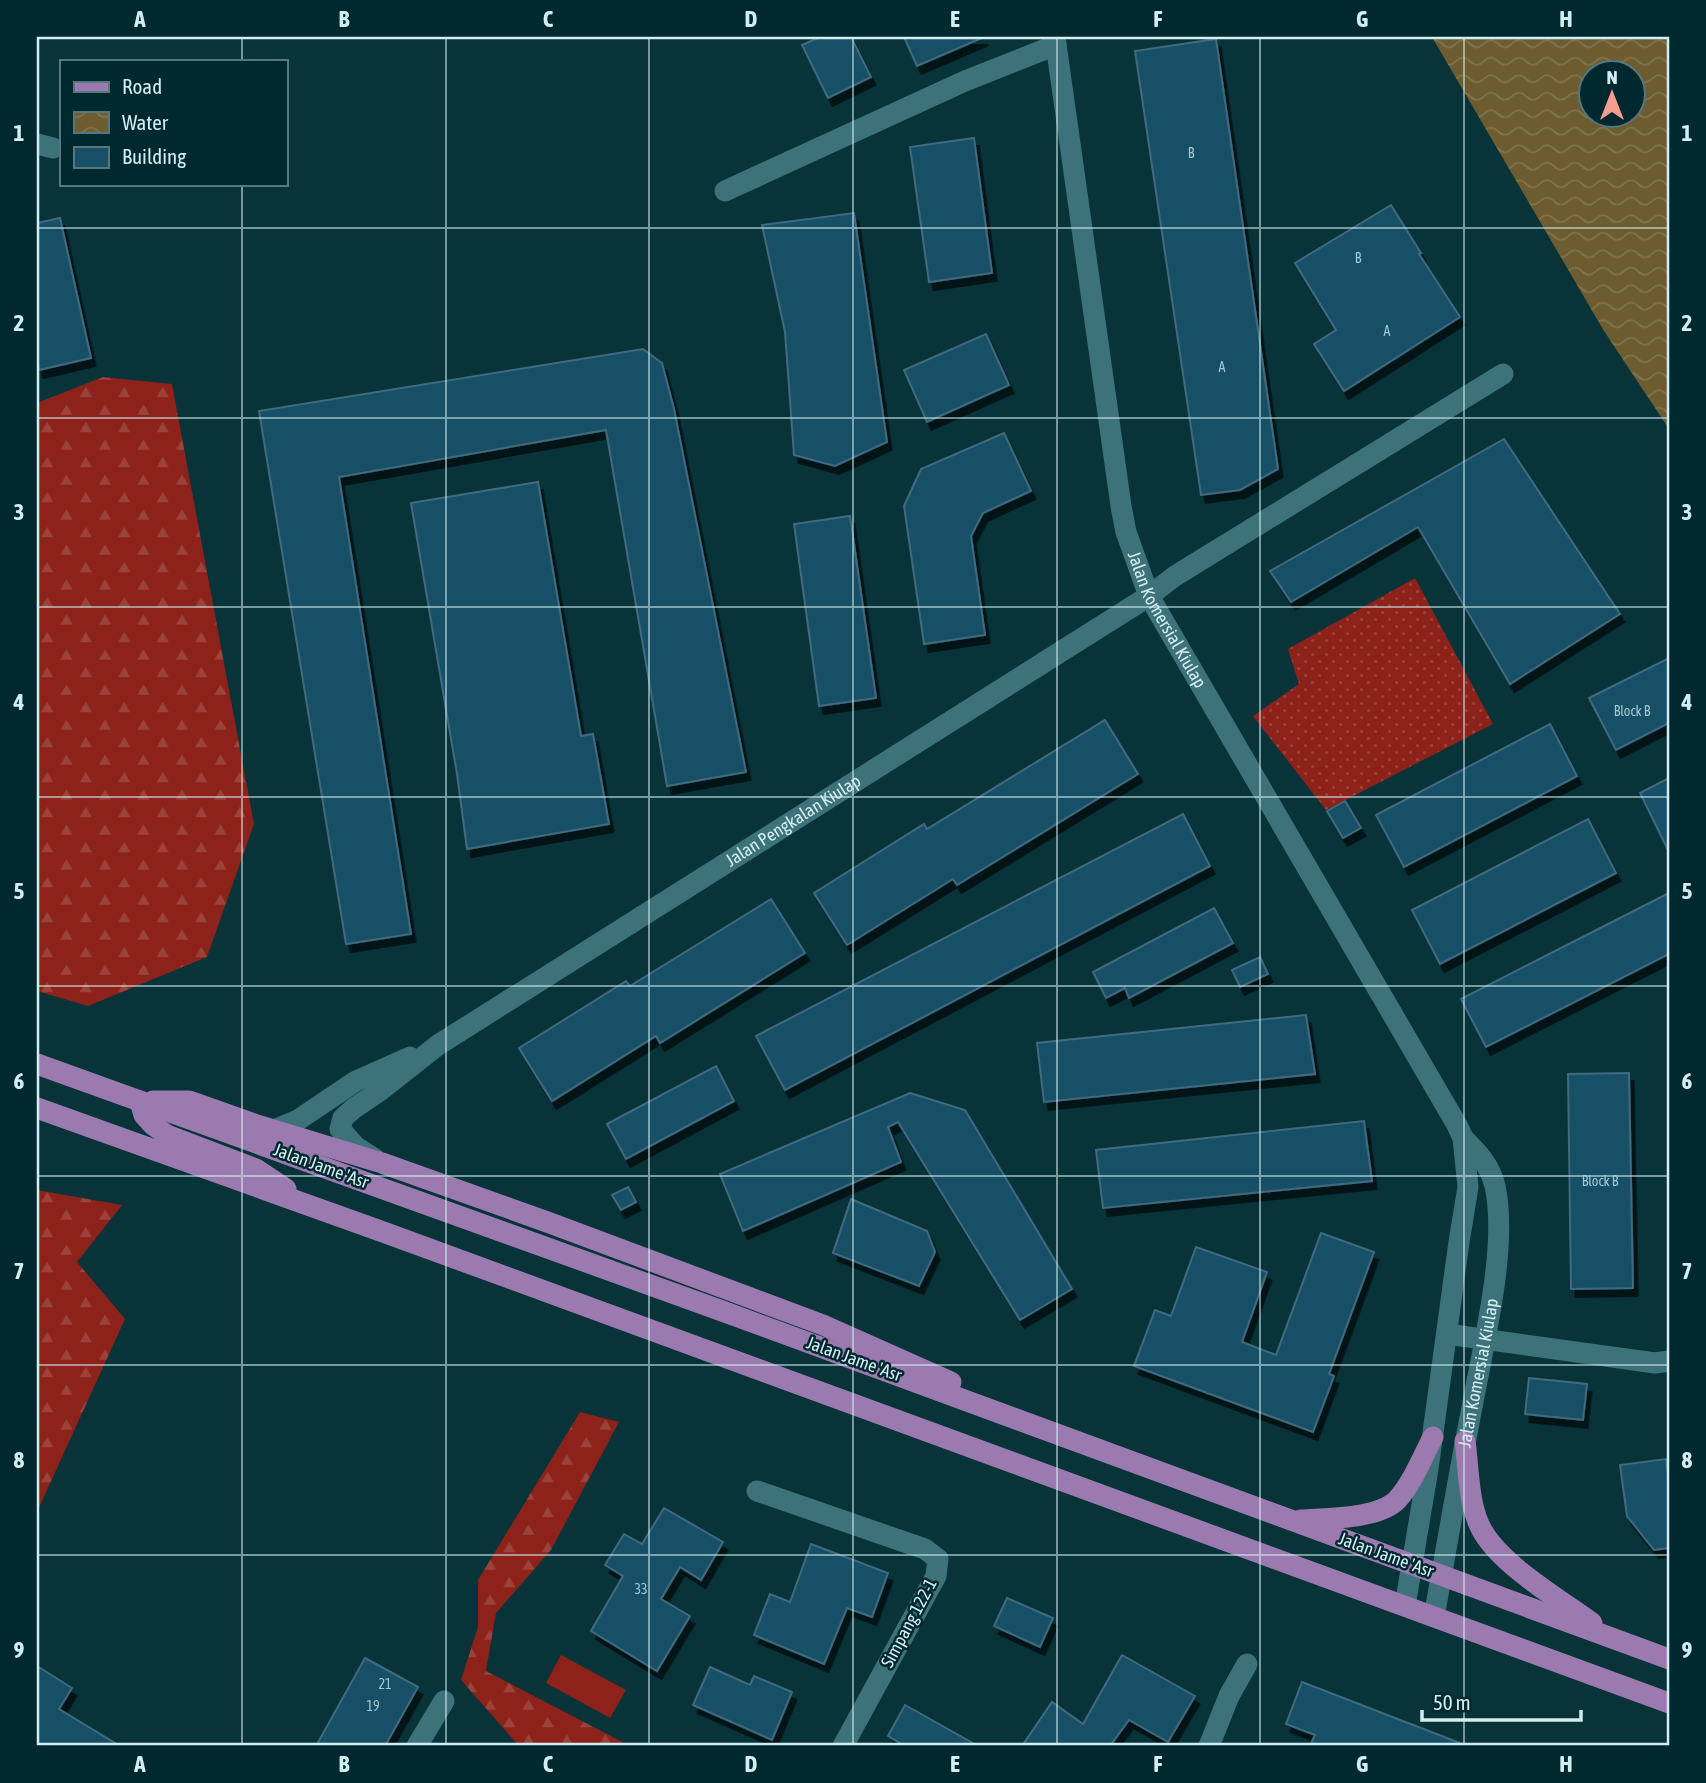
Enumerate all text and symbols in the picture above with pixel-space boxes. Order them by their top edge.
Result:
text: A [133,6,146,32]
text: B [339,6,350,32]
text: C [543,6,554,32]
text: D [745,6,758,32]
text: E [950,6,960,32]
text: F [1153,6,1163,32]
text: G [1356,6,1368,32]
text: H [1559,6,1573,32]
legend [60,60,287,186]
north arrow [1576,60,1646,130]
text: N [1606,66,1618,88]
text: Road [122,74,162,98]
text: Water [122,110,169,134]
text: 1 [14,120,25,146]
text: 1 [1682,120,1693,146]
text: Building [122,144,186,168]
house number: B [1188,145,1195,161]
house number: B [1355,250,1362,266]
text: 2 [14,310,24,336]
text: 2 [1682,310,1692,336]
house number: A [1384,323,1391,339]
house number: A [1219,359,1226,375]
text: 3 [14,499,24,525]
text: 3 [1682,499,1692,525]
street label: Jalan Komersial Kiulap [1124,548,1211,691]
text: 4 [13,689,25,715]
text: 4 [1681,689,1693,715]
house number: Block B [1614,703,1651,719]
street label: Jalan Pengkalan Kiulap [721,770,864,871]
text: 5 [14,878,25,904]
text: 5 [1682,878,1693,904]
text: 6 [14,1068,25,1094]
text: 6 [1682,1068,1693,1094]
street label: Jalan Jame 'Asr [271,1139,372,1193]
house number: Block B [1582,1173,1619,1189]
text: 7 [14,1258,24,1284]
text: 7 [1682,1258,1692,1284]
street label: Jalan Komersial Kiulap [1454,1297,1502,1449]
street label: Jalan Jame 'Asr [804,1332,905,1386]
text: 8 [14,1447,25,1473]
text: 8 [1682,1447,1693,1473]
street label: Jalan Jame 'Asr [1336,1528,1437,1582]
street label: Simpang 122-1 [876,1575,941,1671]
house number: 33 [634,1581,648,1597]
text: 9 [14,1637,25,1663]
text: 9 [1682,1637,1693,1663]
house number: 21 [378,1676,392,1692]
scale bar [1422,1678,1582,1722]
text: 50 m [1433,1690,1471,1714]
house number: 19 [366,1698,380,1714]
text: A [133,1751,146,1777]
text: B [339,1751,350,1777]
text: C [543,1751,554,1777]
text: D [745,1751,758,1777]
text: E [950,1751,960,1777]
text: F [1153,1751,1163,1777]
text: G [1356,1751,1368,1777]
text: H [1559,1751,1573,1777]

